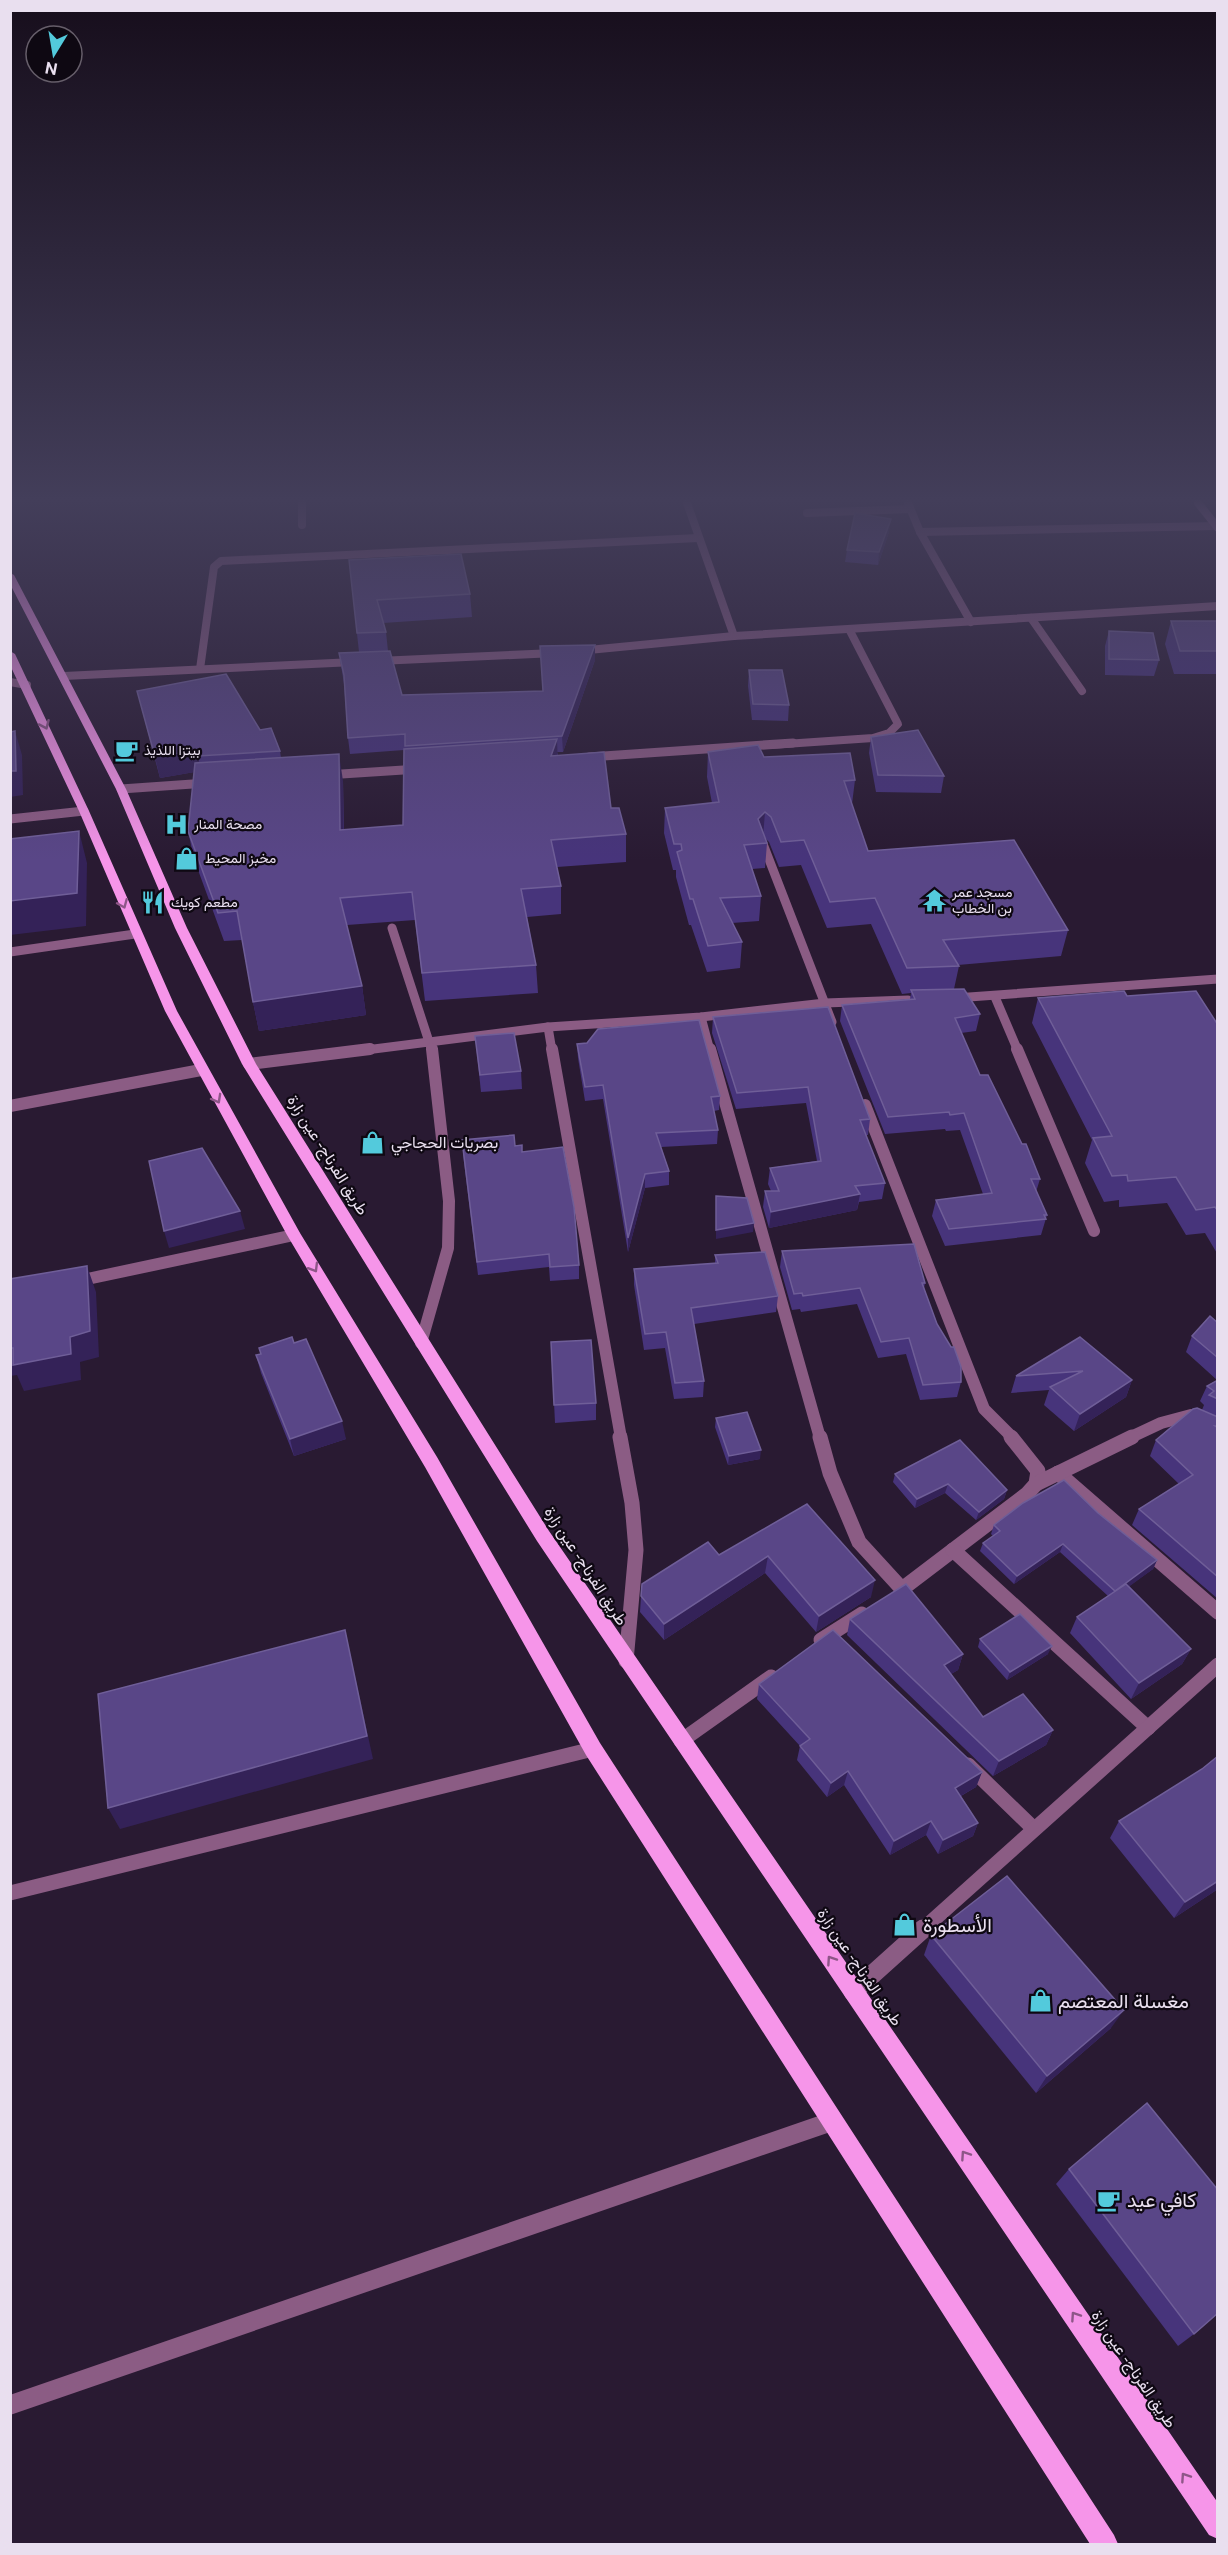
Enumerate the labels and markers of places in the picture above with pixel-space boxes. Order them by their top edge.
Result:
cafe icon: بيتزا اللذيذ [113,737,139,763]
place label: بيتزا اللذيذ [144,742,201,759]
hospital icon: مصحة المنار [163,811,189,837]
place label: مصحة المنار [193,816,262,833]
shop icon: مخبز المحيط [174,845,200,871]
place label: مخبز المحيط [205,850,276,867]
place label: مسجد عمر بن الخطاب [951,884,1012,917]
temple icon: مسجد عمر بن الخطاب [921,887,947,913]
restaurant icon: مطعم كويك [140,889,166,915]
place label: مطعم كويك [171,894,238,911]
shop icon: بصريات الحجاجي [360,1129,386,1155]
place label: بصريات الحجاجي [391,1133,498,1156]
shop icon: الأسطورة [892,1912,918,1938]
place label: الأسطورة [923,1913,992,1938]
shop icon: مغسلة المعتصم [1027,1988,1053,2014]
place label: مغسلة المعتصم [1058,1989,1189,2014]
cafe icon: كافي عيد [1096,2187,1122,2213]
place label: كافي عيد [1127,2188,1197,2217]

